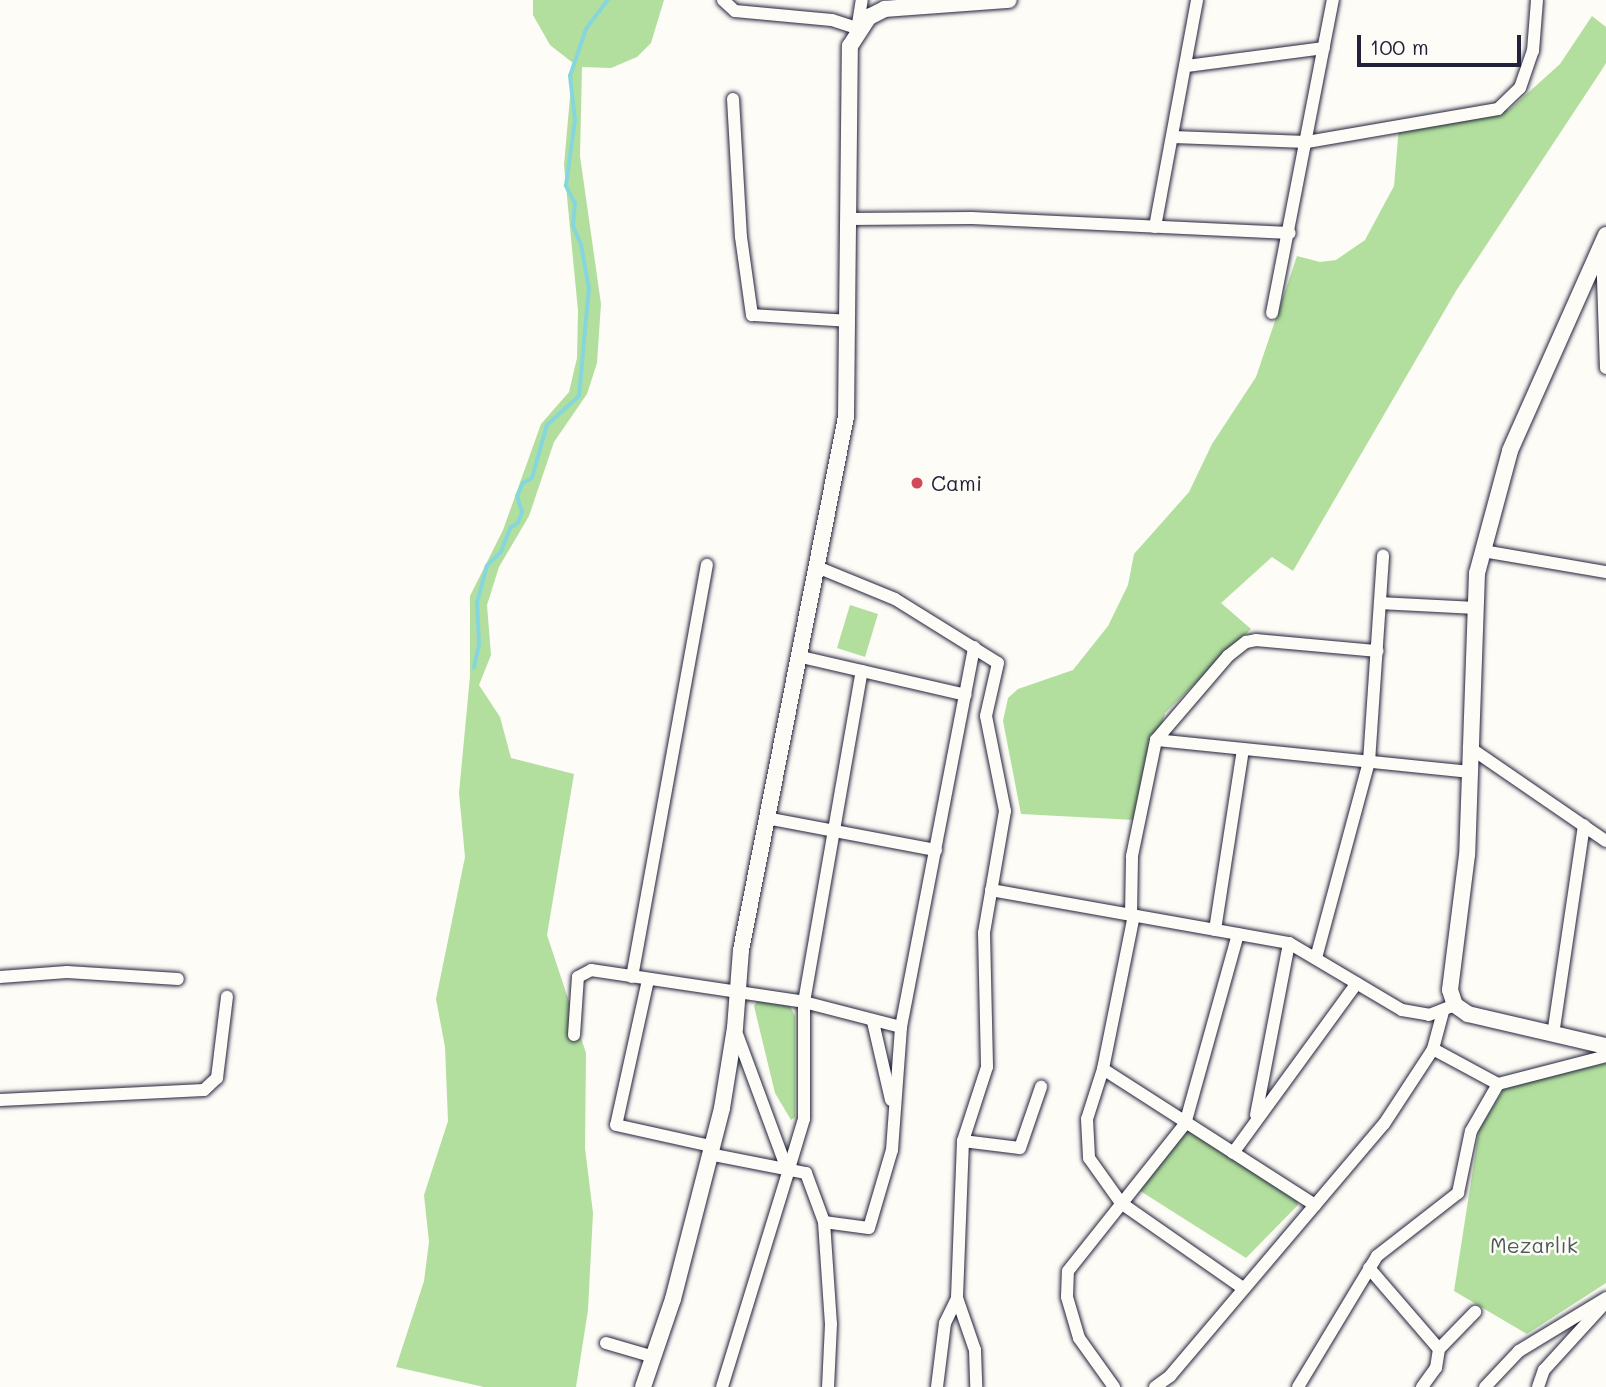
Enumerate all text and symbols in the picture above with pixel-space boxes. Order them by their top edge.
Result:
scale bar [1361,21,1526,65]
text: 100 m [1370,33,1429,60]
place label: Cami [931,470,982,496]
marker: Cami [909,475,925,491]
park label: Mezarlık [1490,1232,1578,1258]

